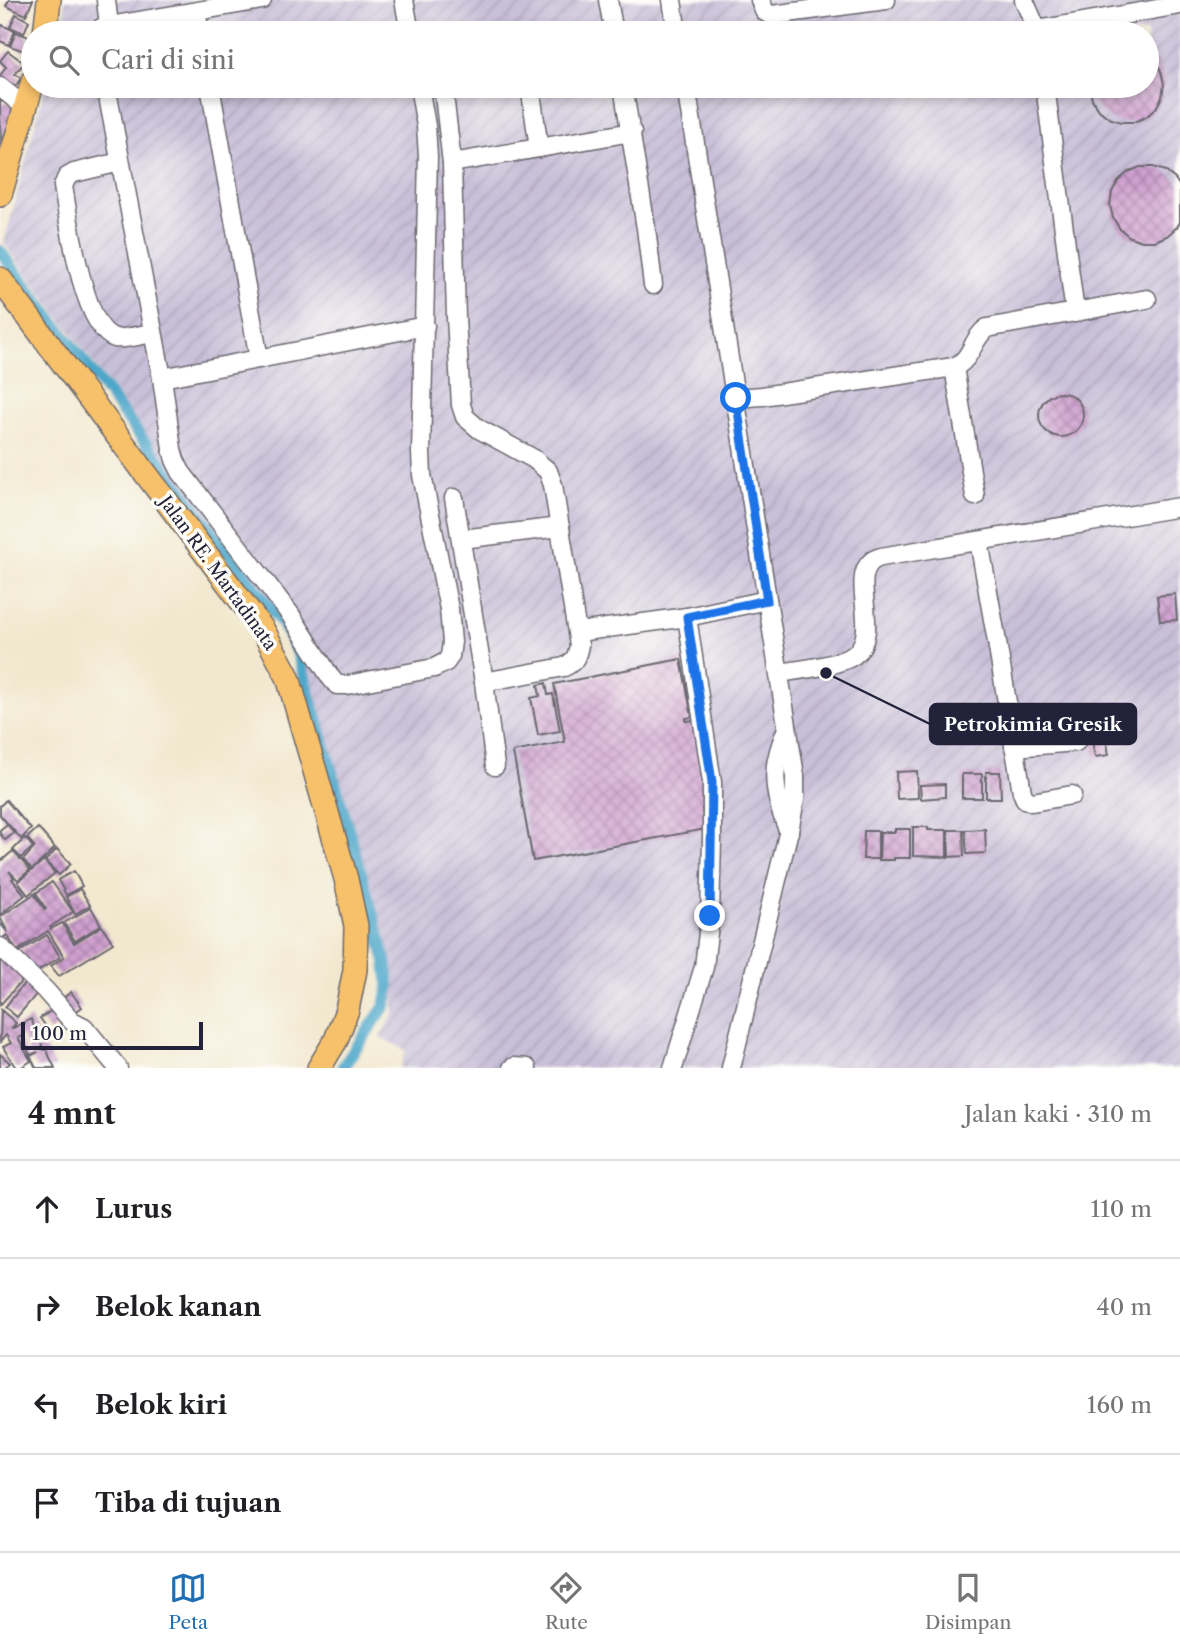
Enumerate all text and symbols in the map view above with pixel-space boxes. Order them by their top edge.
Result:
search box [21,21,1159,98]
icon: search [45,41,83,79]
text: Cari di sini [101,44,235,76]
route start [720,382,751,413]
street label: Jalan RE. Martadinata [153,489,282,655]
callout: Petrokimia Gresik [930,704,1136,744]
text: Petrokimia Gresik [944,713,1122,736]
route end [694,900,725,931]
scale bar [21,1019,203,1051]
text: 100 m [32,1022,87,1045]
text: 4 mnt [28,1095,116,1132]
text: Jalan kaki · 310 m [964,1100,1152,1128]
icon: ahead [28,1190,66,1228]
text: Lurus [95,1193,172,1225]
text: 110 m [1091,1195,1152,1223]
icon: right [28,1288,66,1326]
text: Belok kanan [95,1291,261,1323]
text: 40 m [1097,1293,1152,1321]
icon: left [28,1386,66,1424]
text: Belok kiri [95,1389,227,1421]
text: 160 m [1087,1391,1152,1419]
icon: arrive [28,1484,66,1522]
text: Tiba di tujuan [95,1487,281,1519]
tab: Peta [169,1569,208,1634]
tab: Rute [545,1569,588,1634]
tab: Disimpan [925,1569,1011,1634]

